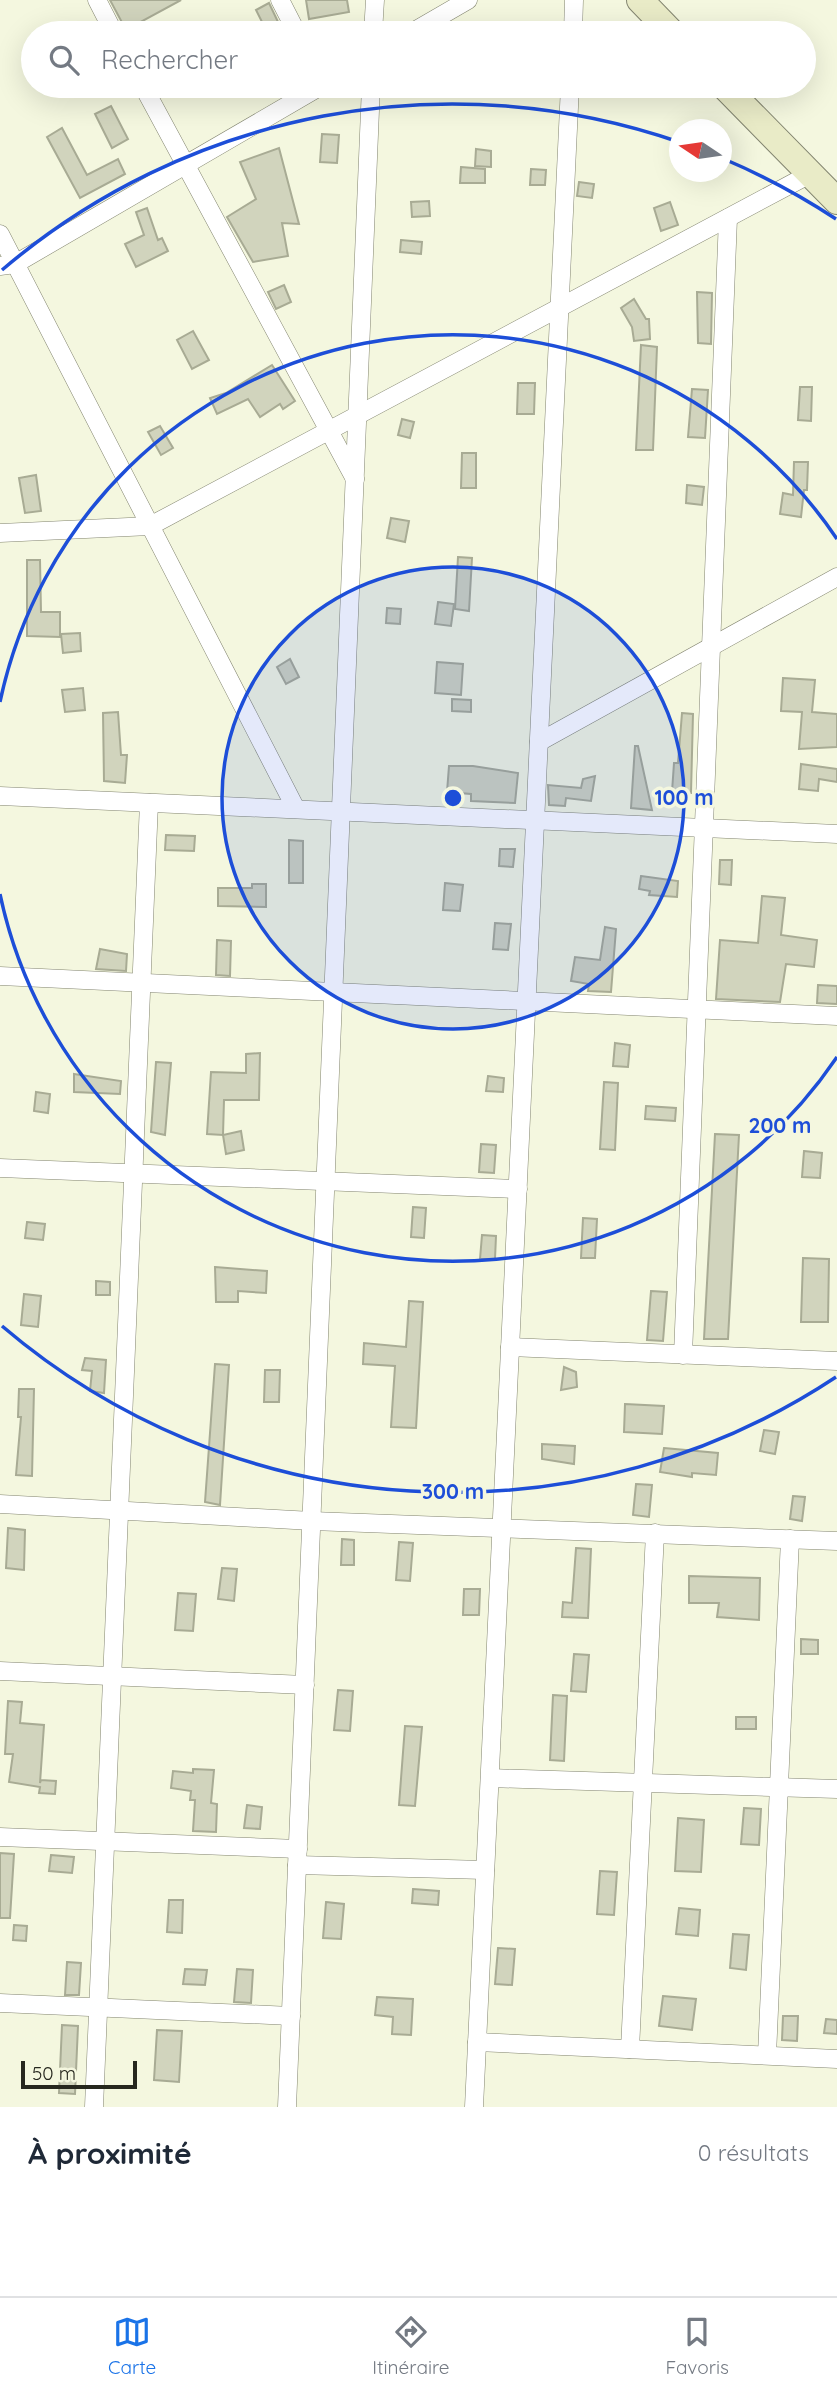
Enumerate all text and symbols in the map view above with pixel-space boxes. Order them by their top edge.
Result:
search box [21,21,816,98]
icon: search [45,41,83,79]
text: Rechercher [101,43,238,76]
north arrow [669,119,732,182]
text: 100 m [654,784,714,810]
centre of rings [441,786,465,810]
text: 200 m [749,1112,811,1138]
text: 300 m [422,1478,484,1504]
scale bar [21,2058,136,2090]
text: 50 m [32,2061,76,2085]
text: À proximité [28,2134,192,2172]
text: 0 résultats [698,2138,809,2167]
tab: Carte [108,2313,156,2379]
tab: Itinéraire [372,2313,450,2379]
tab: Favoris [666,2313,729,2379]

